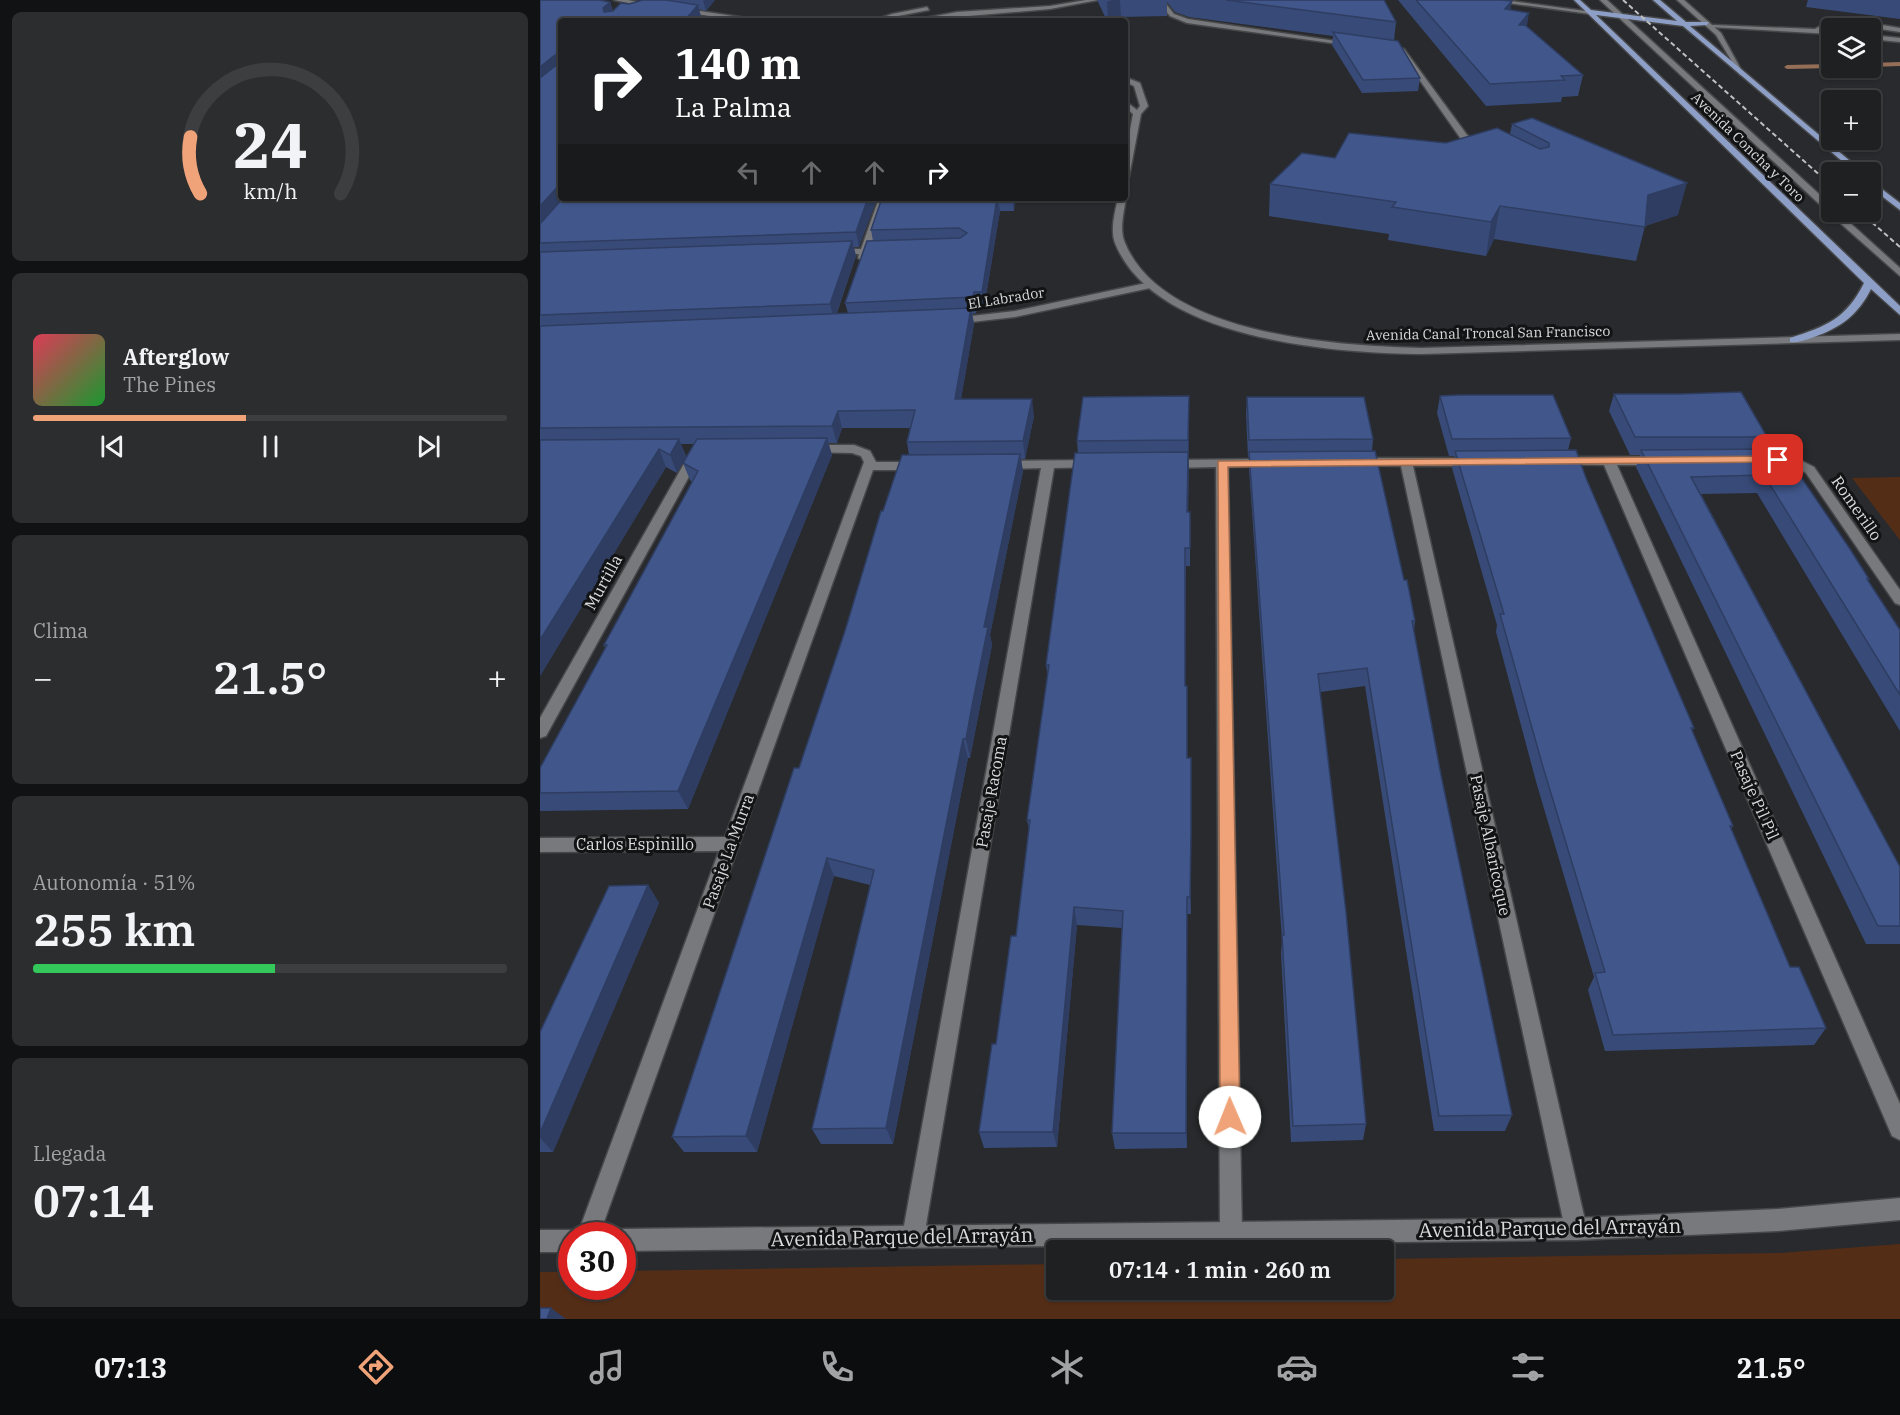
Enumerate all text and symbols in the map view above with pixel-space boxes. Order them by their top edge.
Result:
map controls [1821,18,1881,222]
button: layers [1821,18,1881,78]
text: 140 m [675,36,801,91]
icon: right [576,42,654,120]
street label: Avenida Concha y Toro [1688,88,1809,206]
text: La Palma [675,89,792,124]
button: + [1821,90,1881,150]
text: 24 [233,104,307,185]
icon: left [732,156,765,189]
icon: ahead [795,156,828,189]
icon: ahead [858,156,891,189]
icon: right [921,156,954,189]
button: − [1821,162,1881,222]
text: km/h [243,177,297,205]
street label: El Labrador [967,283,1046,313]
street label: Avenida Canal Troncal San Francisco [1366,322,1610,344]
text: Afterglow [123,342,230,371]
text: The Pines [123,371,216,398]
icon: previous [96,430,129,463]
icon: pause [254,430,287,463]
icon: next [412,430,445,463]
pin [1752,434,1803,485]
icon: arrive [1761,443,1794,476]
street label: Romerillo [1828,472,1886,544]
street label: Murtilla [580,551,626,613]
text: Clima [33,617,88,644]
text: 21.5° [213,648,327,706]
text: − [33,656,53,699]
text: + [487,656,507,699]
street label: Pasaje Racoma [971,734,1011,849]
street label: Pasaje Pil Pil [1726,747,1784,843]
street label: Pasaje Albaricoque [1466,773,1516,917]
street label: Pasaje La Murra [698,791,758,911]
street label: Carlos Espinillo [576,834,694,854]
text: Autonomía · 51% [33,869,195,896]
text: 255 km [33,900,195,958]
position arrow [1198,1085,1262,1149]
text: Llegada [33,1140,106,1167]
text: 07:14 [33,1171,154,1229]
street label: Avenida Parque del Arrayán [1418,1212,1682,1243]
street label: Avenida Parque del Arrayán [770,1221,1034,1252]
speed limit sign: 30 [558,1222,636,1300]
text: 07:14 · 1 min · 260 m [1109,1255,1331,1284]
icon: directions [355,1346,397,1388]
icon: music [586,1346,628,1388]
icon: phone [816,1346,858,1388]
icon: climate [1046,1346,1088,1388]
icon: car [1276,1346,1318,1388]
icon: filters [1507,1346,1549,1388]
text: 07:13 [94,1350,167,1385]
text: 21.5° [1737,1350,1806,1385]

